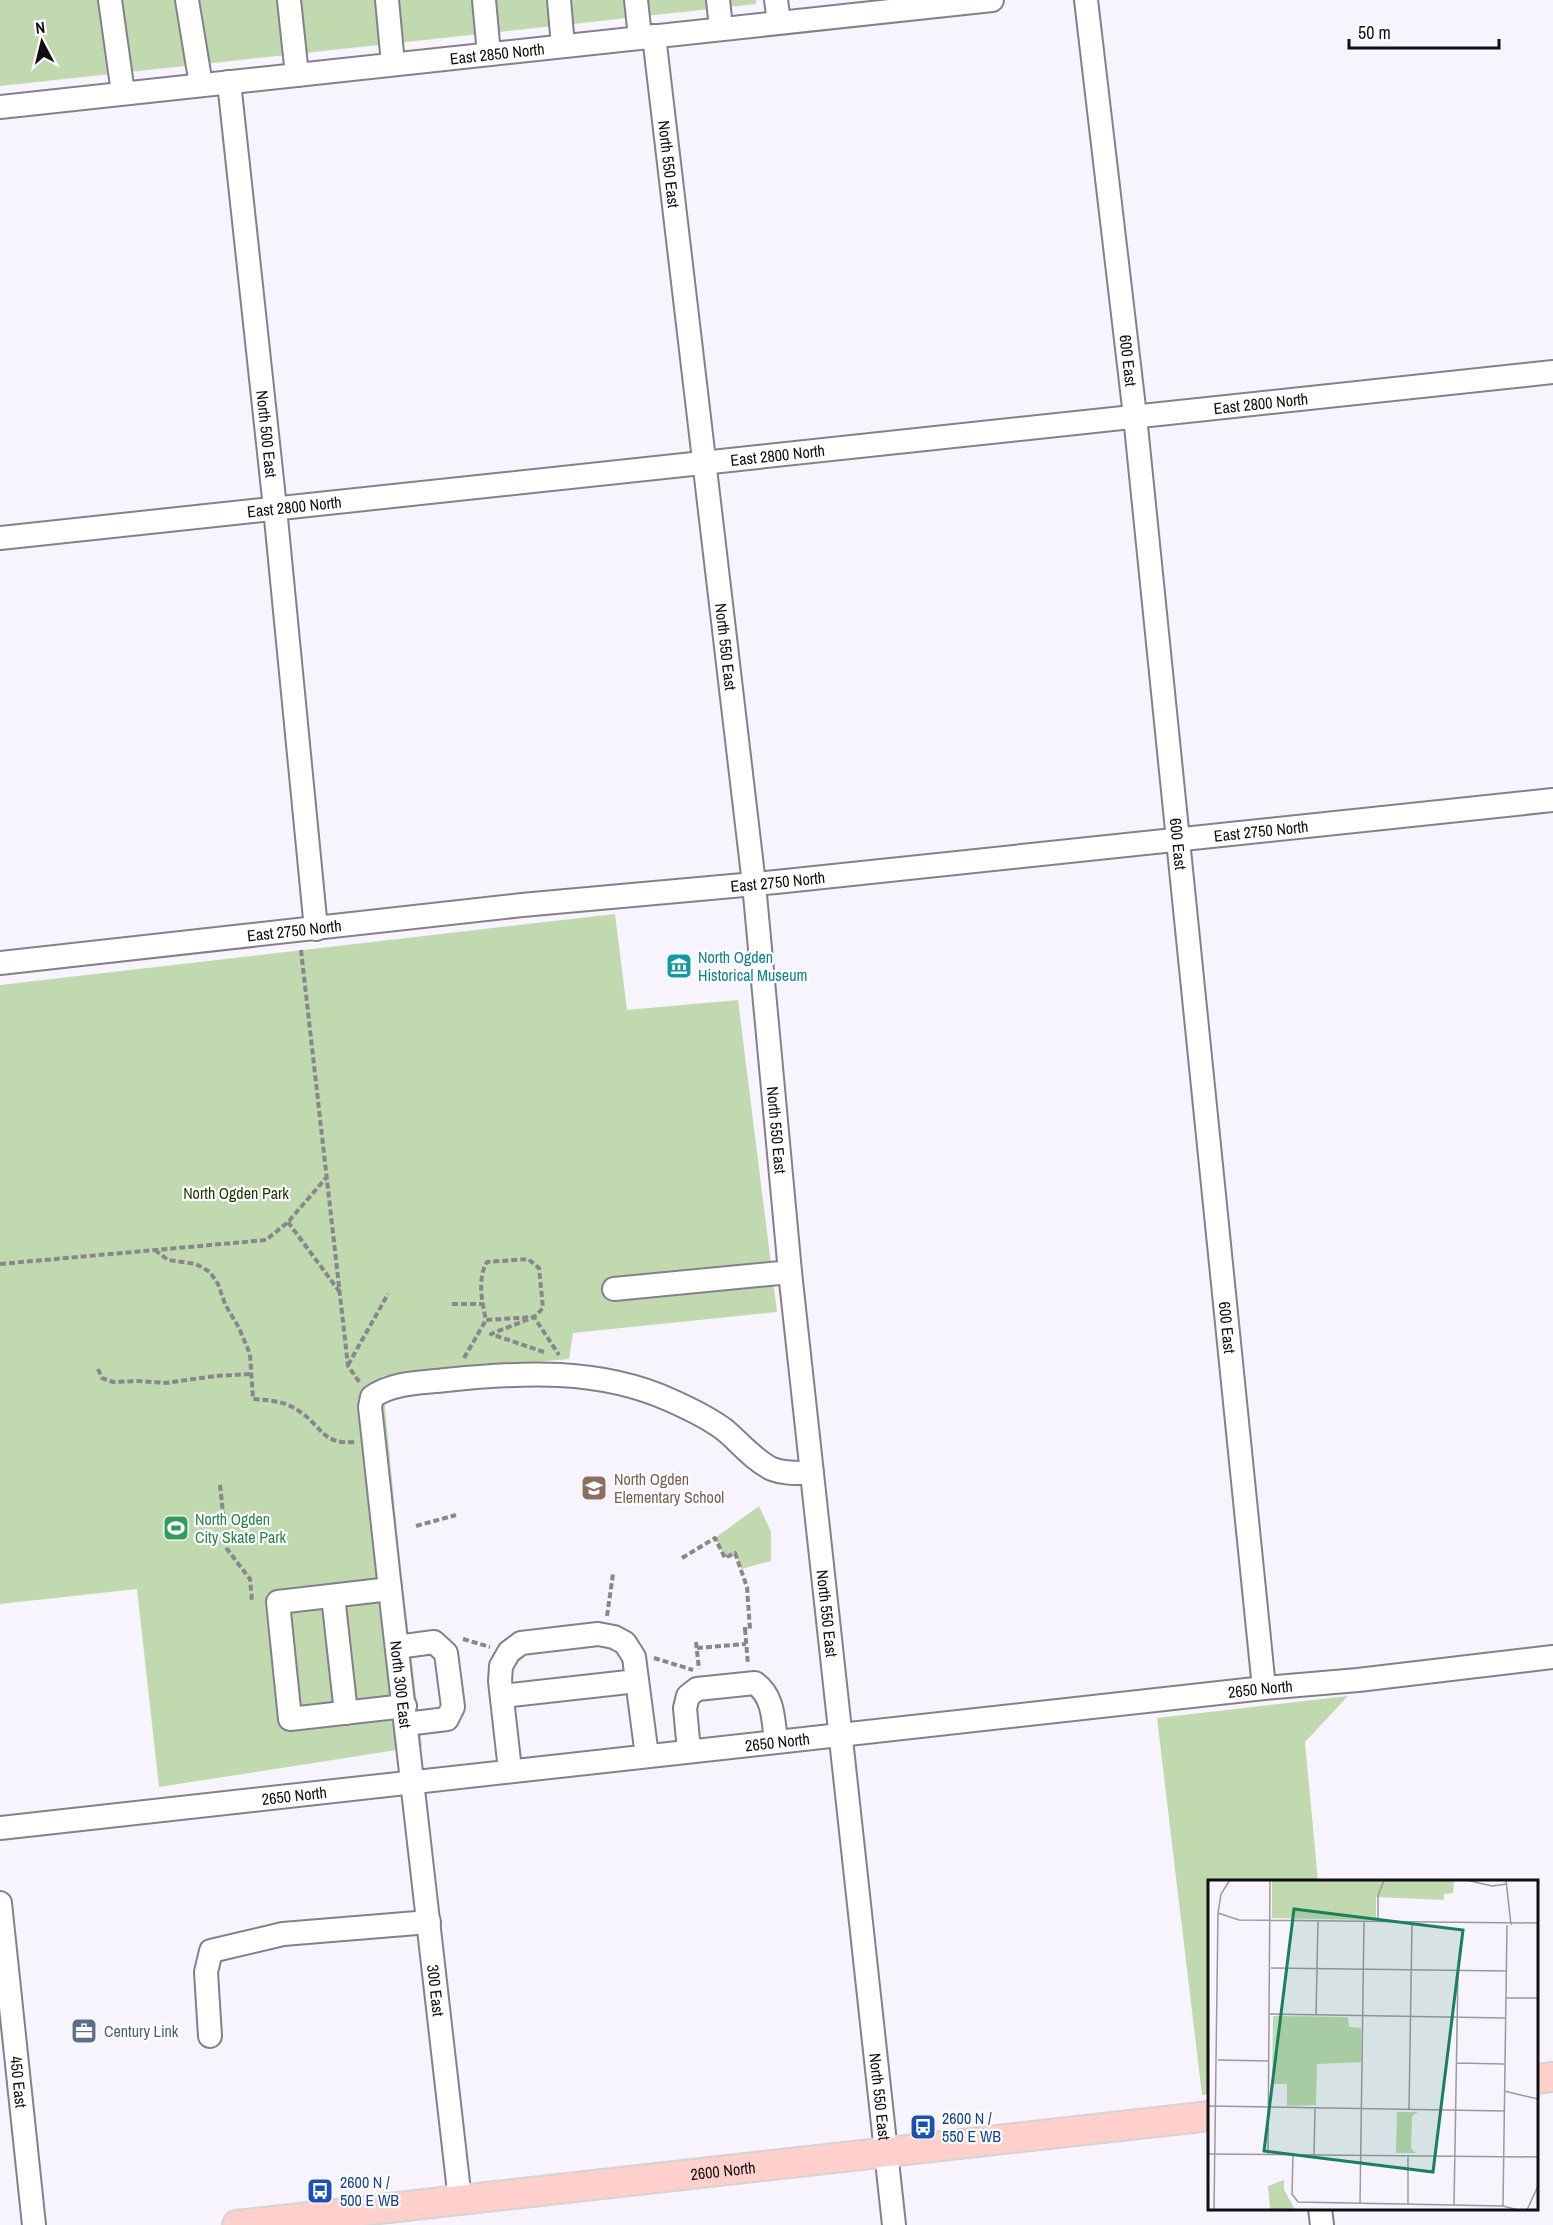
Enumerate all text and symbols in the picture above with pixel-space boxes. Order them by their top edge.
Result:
north arrow [12,12,72,72]
scale bar [1349,12,1499,50]
text: N [34,16,46,39]
text: 50 m [1358,20,1391,45]
street label: East 2850 North [449,37,545,69]
street label: North 550 East [653,119,685,209]
street label: 600 East [1115,333,1142,388]
street label: East 2800 North [1212,387,1309,419]
street label: North 500 East [251,389,283,479]
street label: East 2800 North [729,439,826,471]
street label: East 2800 North [246,491,343,523]
street label: North 550 East [710,602,742,692]
street label: East 2750 North [1213,815,1309,847]
street label: 600 East [1165,817,1192,871]
street label: East 2750 North [729,866,826,897]
street label: East 2750 North [246,914,343,946]
place label: North Ogden Historical Museum [698,946,807,986]
museum icon: North Ogden Historical Museum [664,951,694,981]
street label: North 550 East [762,1085,792,1175]
park label: North Ogden Park [183,1182,289,1204]
street label: 600 East [1214,1301,1241,1355]
place label: North Ogden Elementary School [614,1468,724,1508]
school or university icon: North Ogden Elementary School [579,1473,609,1503]
place label: North Ogden City Skate Park [195,1508,287,1548]
sports icon: North Ogden City Skate Park [161,1513,191,1543]
street label: North 550 East [812,1569,843,1659]
street label: North 300 East [385,1640,417,1729]
street label: 2650 North [1227,1675,1294,1703]
street label: 2650 North [744,1727,811,1756]
street label: 2650 North [261,1781,328,1810]
inset map [1208,1880,1538,2210]
street label: 300 East [422,1963,450,2018]
office icon: Century Link [69,2016,99,2046]
place label: Century Link [104,2020,179,2042]
street label: North 550 East [864,2052,896,2142]
street label: 450 East [5,2055,33,2109]
place label: 2600 N / 550 E WB [942,2107,1001,2147]
bus stop icon: 2600 N / 550 E WB [908,2112,938,2142]
street label: 2600 North [689,2156,756,2185]
place label: 2600 N / 500 E WB [340,2171,399,2211]
bus stop icon: 2600 N / 500 E WB [305,2176,335,2206]

